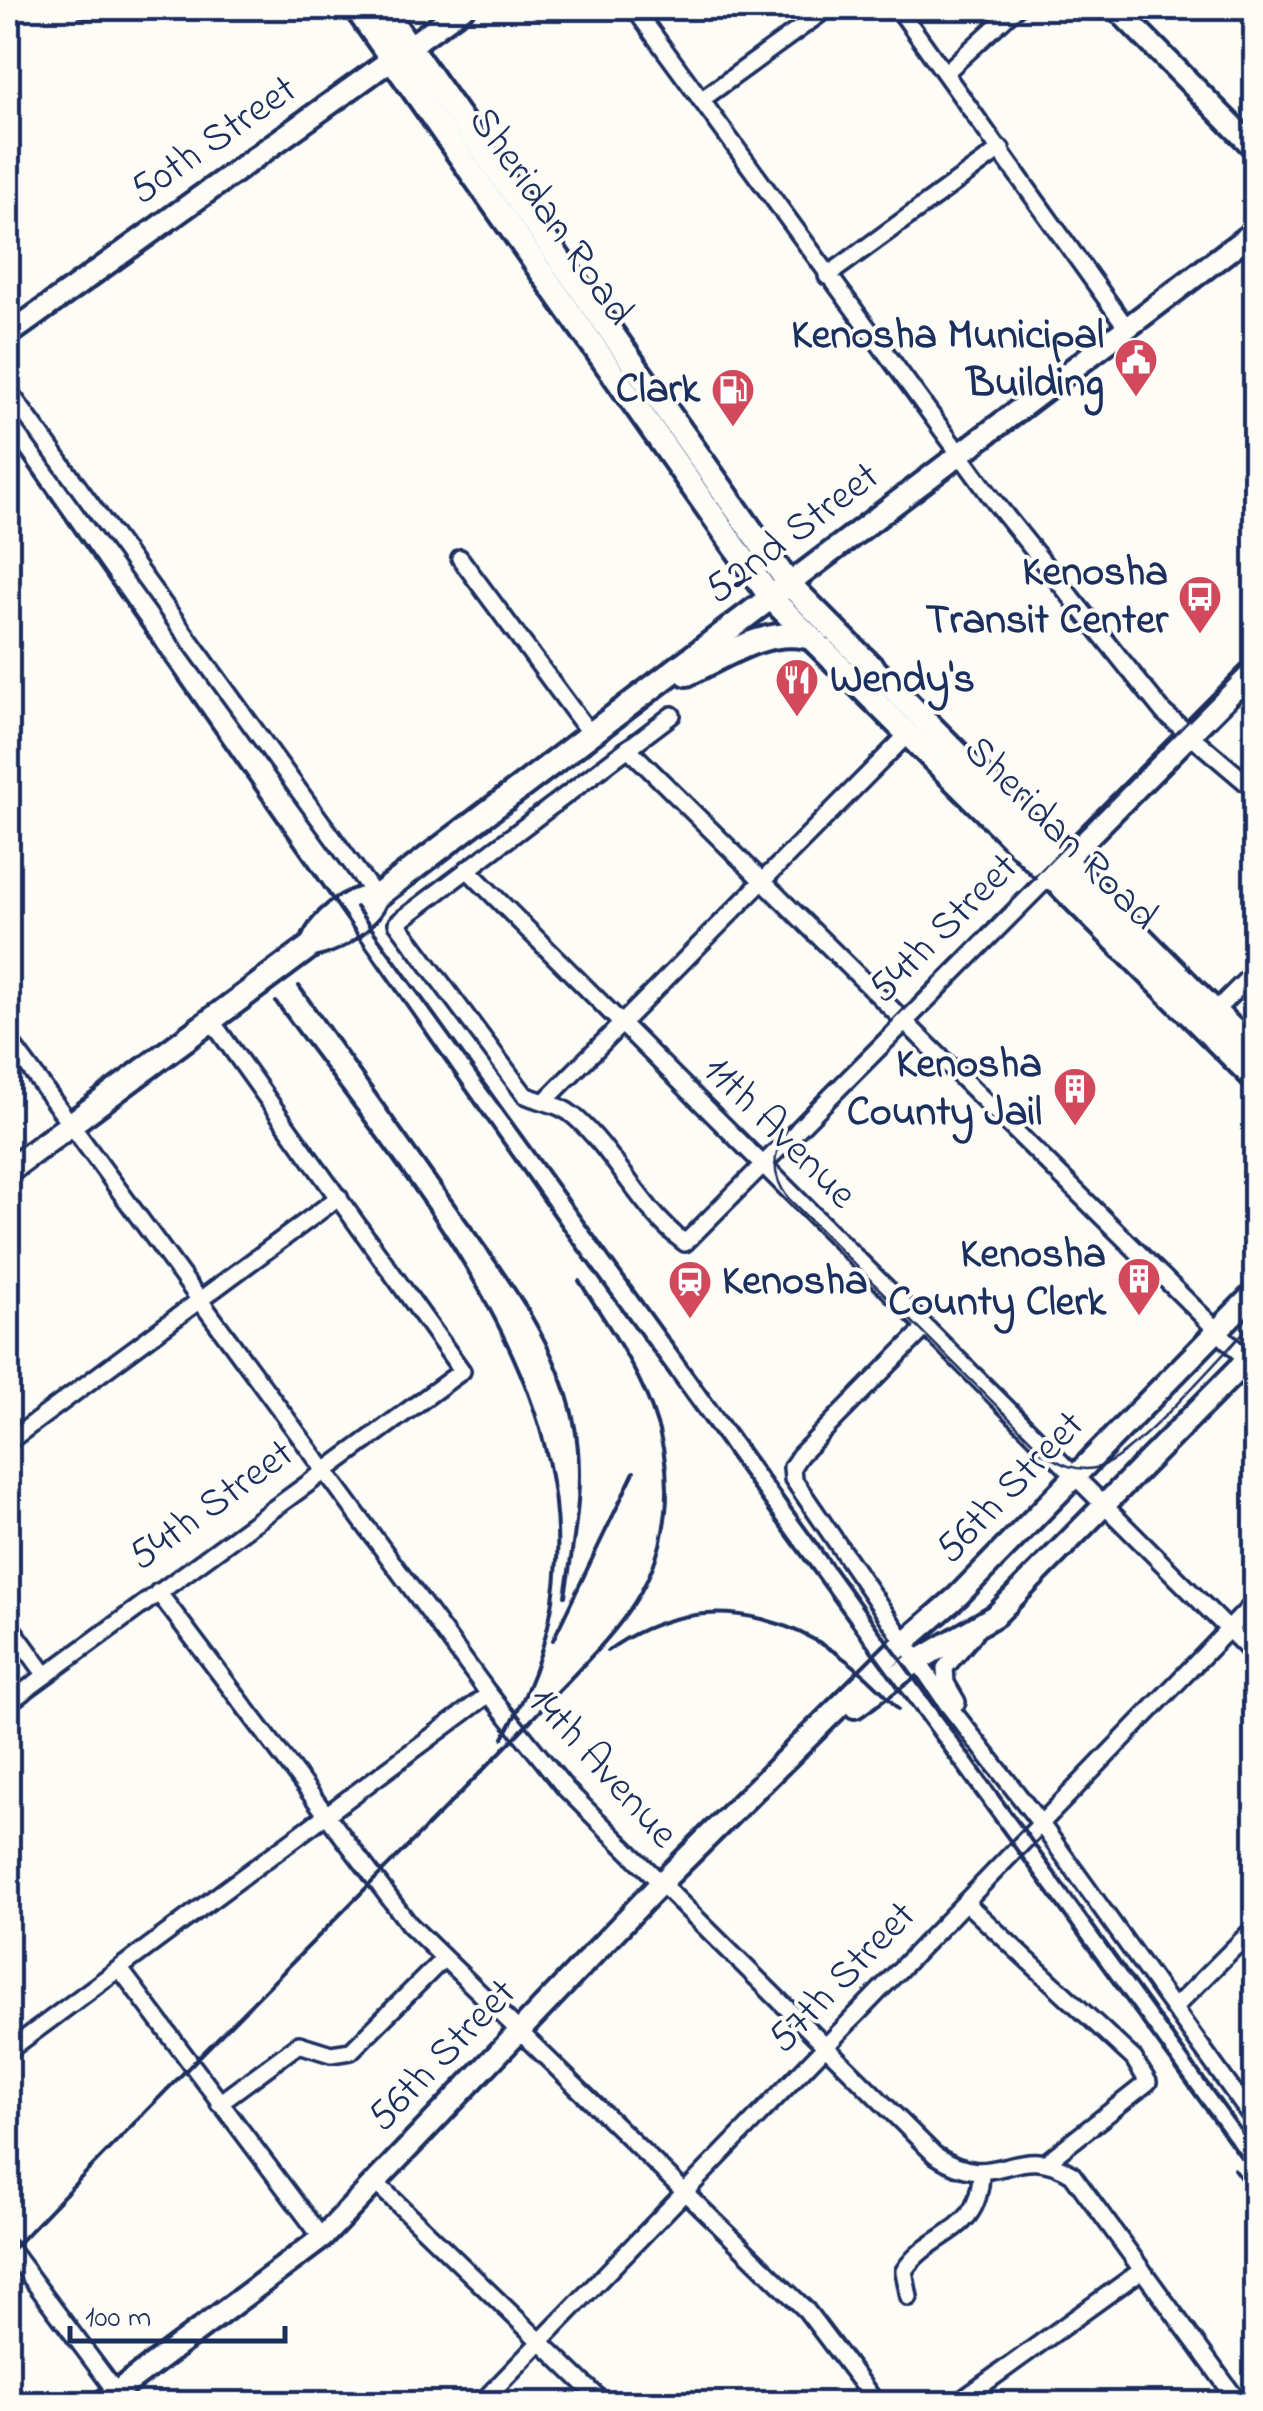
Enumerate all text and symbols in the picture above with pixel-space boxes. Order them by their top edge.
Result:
street label: 50th Street [118,61,310,221]
street label: Sheridan Road [452,95,648,339]
place label: Kenosha Municipal Building [791,306,1104,416]
public building icon: Kenosha Municipal Building [1113,337,1159,398]
place label: Clark [616,360,702,421]
fuel station icon: Clark [710,367,756,428]
street label: 52nd Street [693,448,893,620]
place label: Kenosha Transit Center [925,543,1169,652]
bus stop icon: Kenosha Transit Center [1177,574,1223,635]
place label: Wendy's [830,650,975,711]
restaurant icon: Wendy's [774,657,820,718]
street label: Sheridan Road [948,722,1172,946]
street label: 54th Street [855,840,1033,1018]
place label: Kenosha County Jail [847,1035,1042,1144]
street label: 11th Avenue [688,1042,870,1224]
building icon: Kenosha County Jail [1052,1066,1098,1127]
place label: Kenosha County Clerk [888,1225,1108,1334]
place label: Kenosha [722,1252,868,1313]
building icon: Kenosha County Clerk [1116,1256,1162,1317]
station icon: Kenosha [667,1259,713,1320]
street label: 56th Street [922,1397,1100,1579]
street label: 54th Street [117,1425,307,1587]
street label: 14th Avenue [512,1673,692,1863]
street label: 57th Street [754,1888,932,2068]
street label: 56th Street [354,1965,532,2147]
scale bar [70,2281,285,2343]
text: 100 m [85,2297,151,2341]

